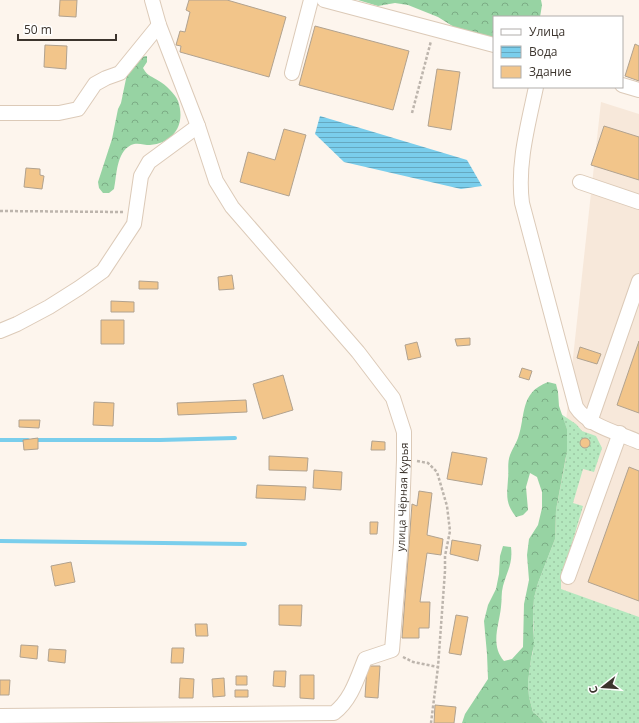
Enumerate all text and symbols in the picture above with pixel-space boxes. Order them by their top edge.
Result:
scale bar [18,16,116,42]
legend [493,16,623,88]
text: 50 m [24,21,52,38]
text: Улица [529,23,565,40]
text: Вода [529,43,558,60]
text: Здание [529,63,572,80]
street label: улица Чёрная Курья [392,443,411,552]
north arrow [583,667,623,707]
text: С [585,685,601,696]

